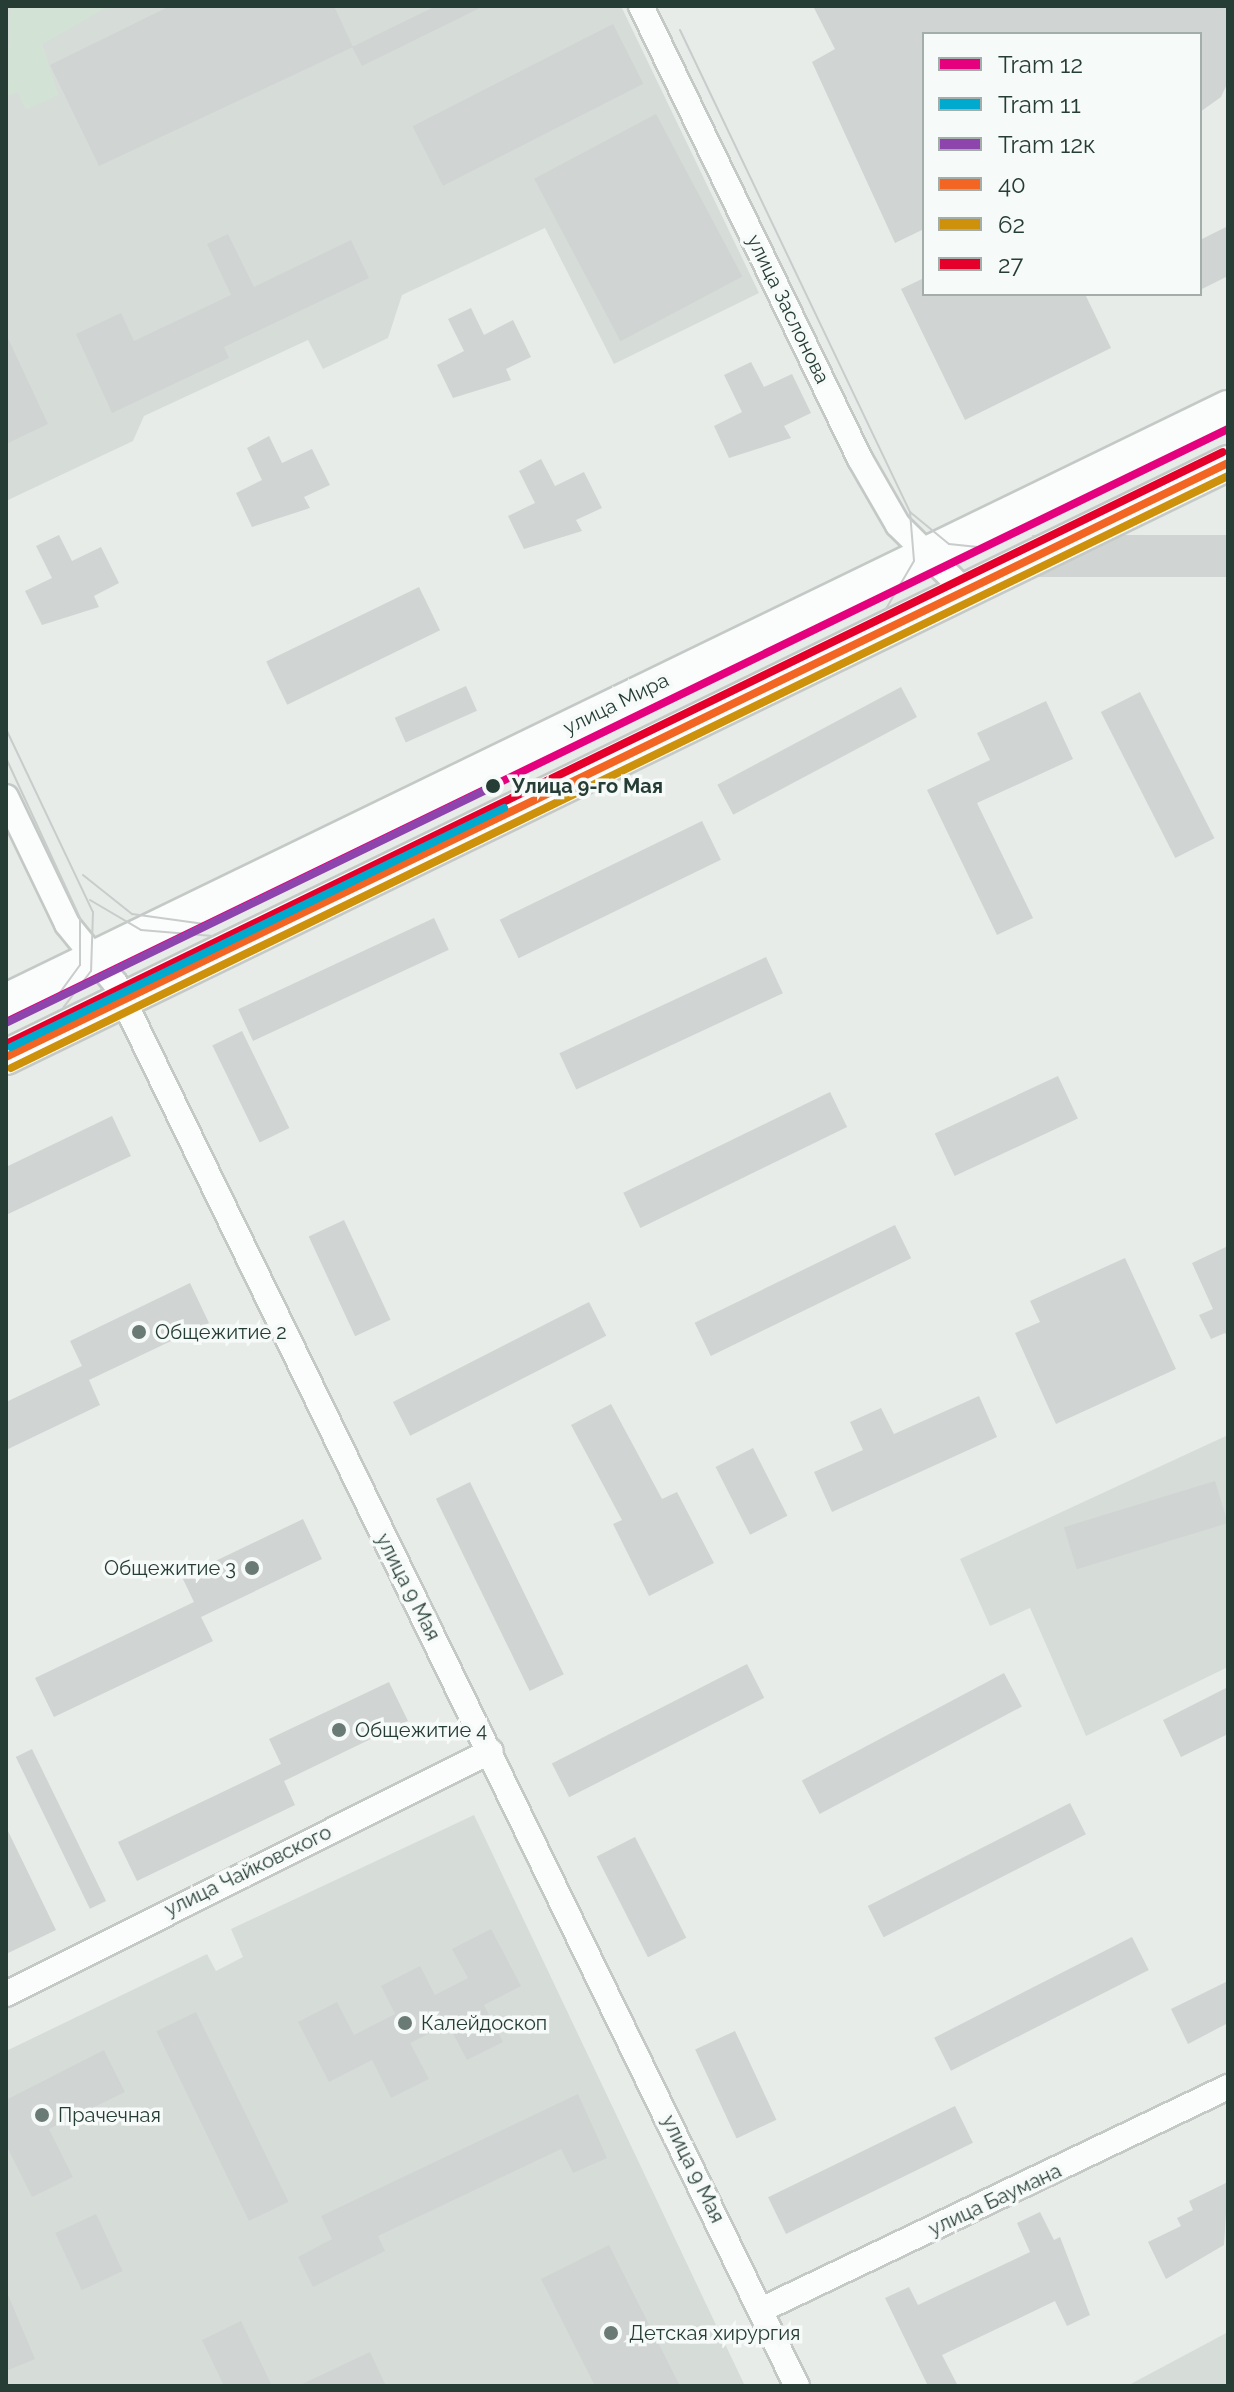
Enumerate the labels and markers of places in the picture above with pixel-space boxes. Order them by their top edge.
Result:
marker: Улица 9-го Мая [481,774,505,798]
place label: Улица 9-го Мая [512,774,663,798]
place label: Общежитие 2 [155,1320,287,1344]
marker: Общежитие 2 [130,1323,148,1341]
place label: Общежитие 3 [104,1556,236,1580]
marker: Общежитие 3 [243,1559,261,1577]
place label: Общежитие 4 [355,1718,487,1742]
marker: Общежитие 4 [330,1721,348,1739]
place label: Калейдоскоп [421,2011,547,2035]
marker: Калейдоскоп [396,2014,414,2032]
place label: Прачечная [58,2103,161,2127]
marker: Прачечная [33,2106,51,2124]
place label: Детская хирургия [629,2321,800,2345]
marker: Детская хирургия [600,2322,622,2344]

